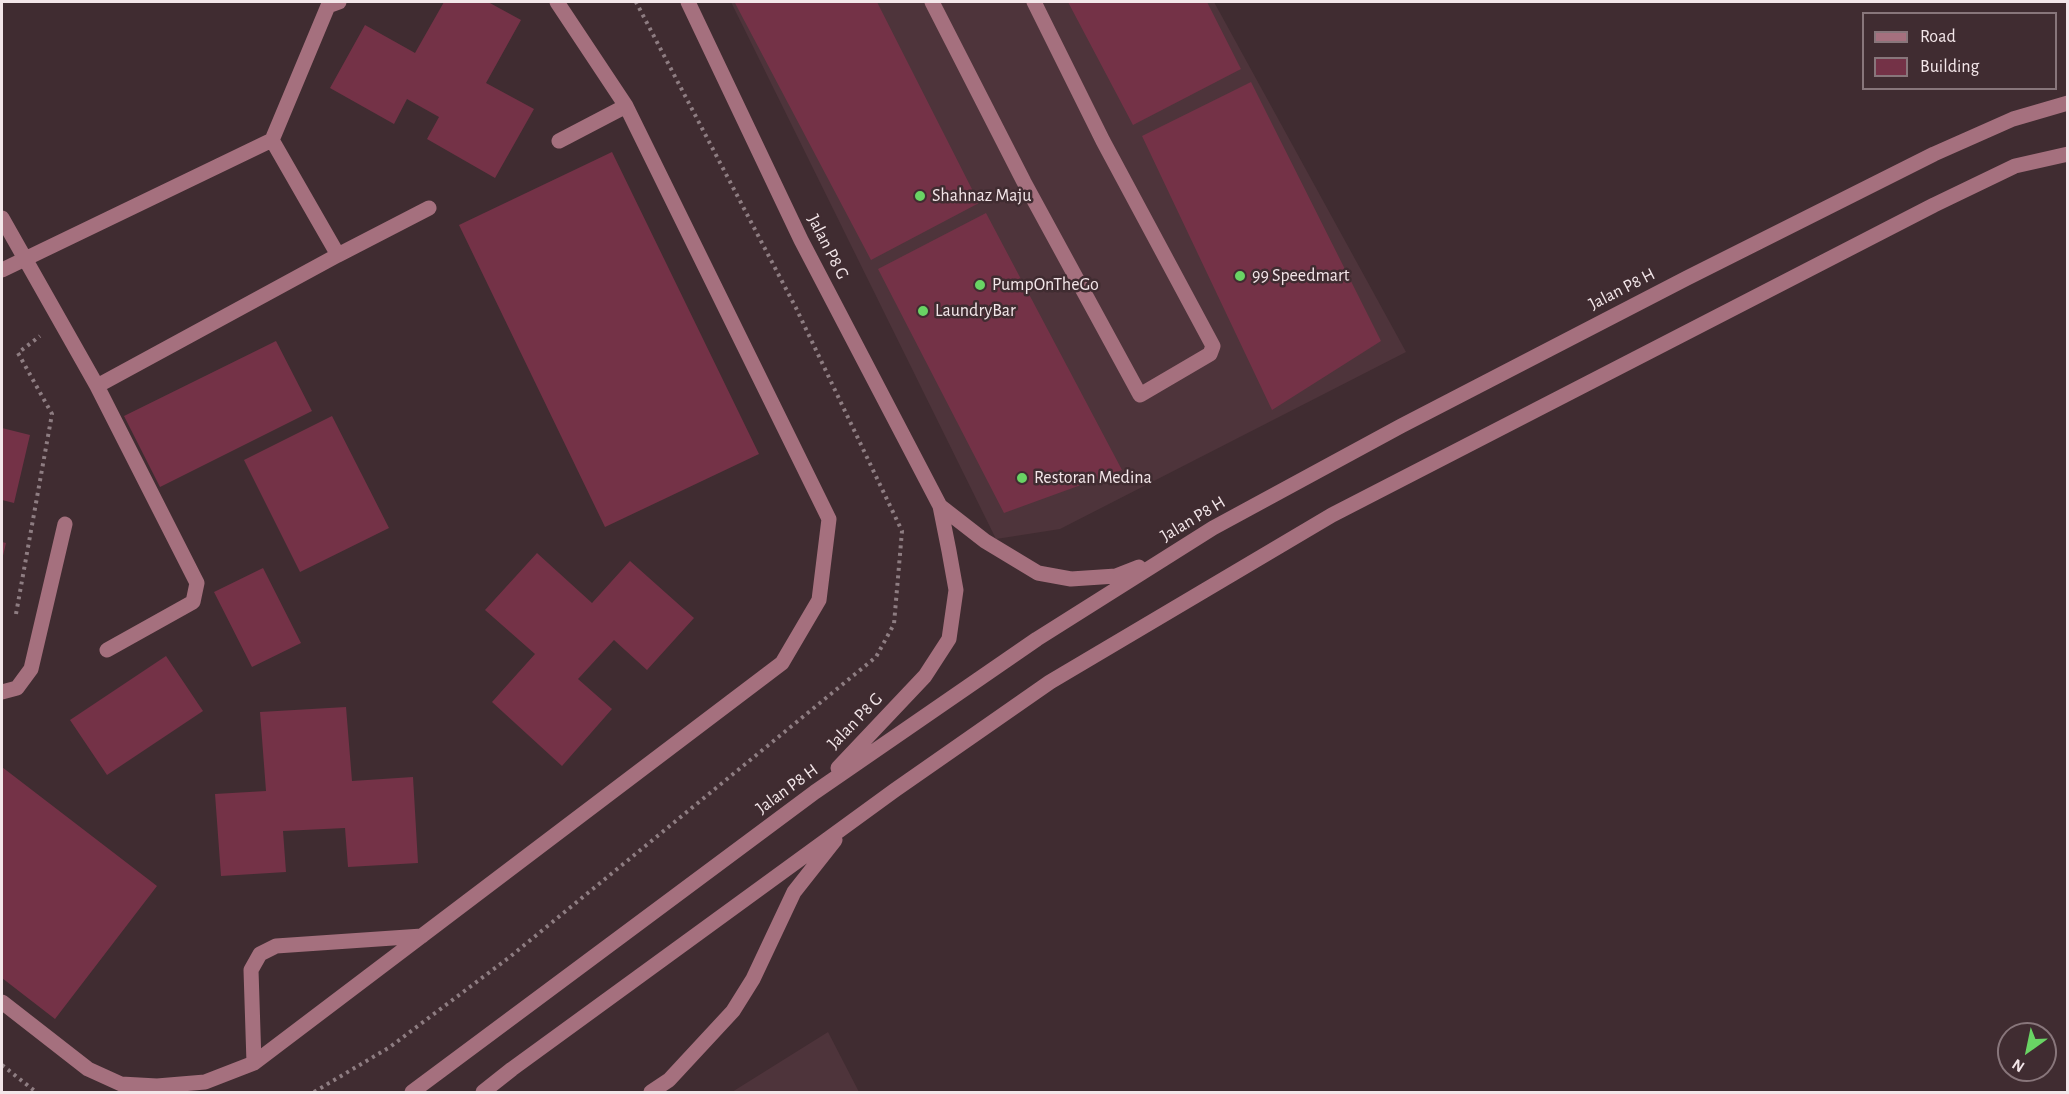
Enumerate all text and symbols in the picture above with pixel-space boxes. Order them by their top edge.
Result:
legend [1862,12,2057,90]
text: Road [1920,28,1956,46]
text: Building [1920,58,1979,76]
place label: Shahnaz Maju [932,185,1031,207]
marker: Shahnaz Maju [913,189,927,203]
street label: Jalan P8 G [802,211,854,283]
street label: Jalan P8 H [1585,263,1659,315]
place label: 99 Speedmart [1252,265,1350,287]
marker: 99 Speedmart [1233,269,1247,283]
place label: PumpOnTheGo [992,274,1099,296]
marker: PumpOnTheGo [973,278,987,292]
place label: LaundryBar [935,300,1016,322]
marker: LaundryBar [916,304,930,318]
place label: Restoran Medina [1034,467,1152,489]
marker: Restoran Medina [1015,471,1029,485]
street label: Jalan P8 H [1157,491,1229,547]
street label: Jalan P8 G [823,688,887,754]
street label: Jalan P8 H [752,759,822,819]
north arrow [1997,1022,2057,1082]
text: N [2009,1056,2027,1075]

